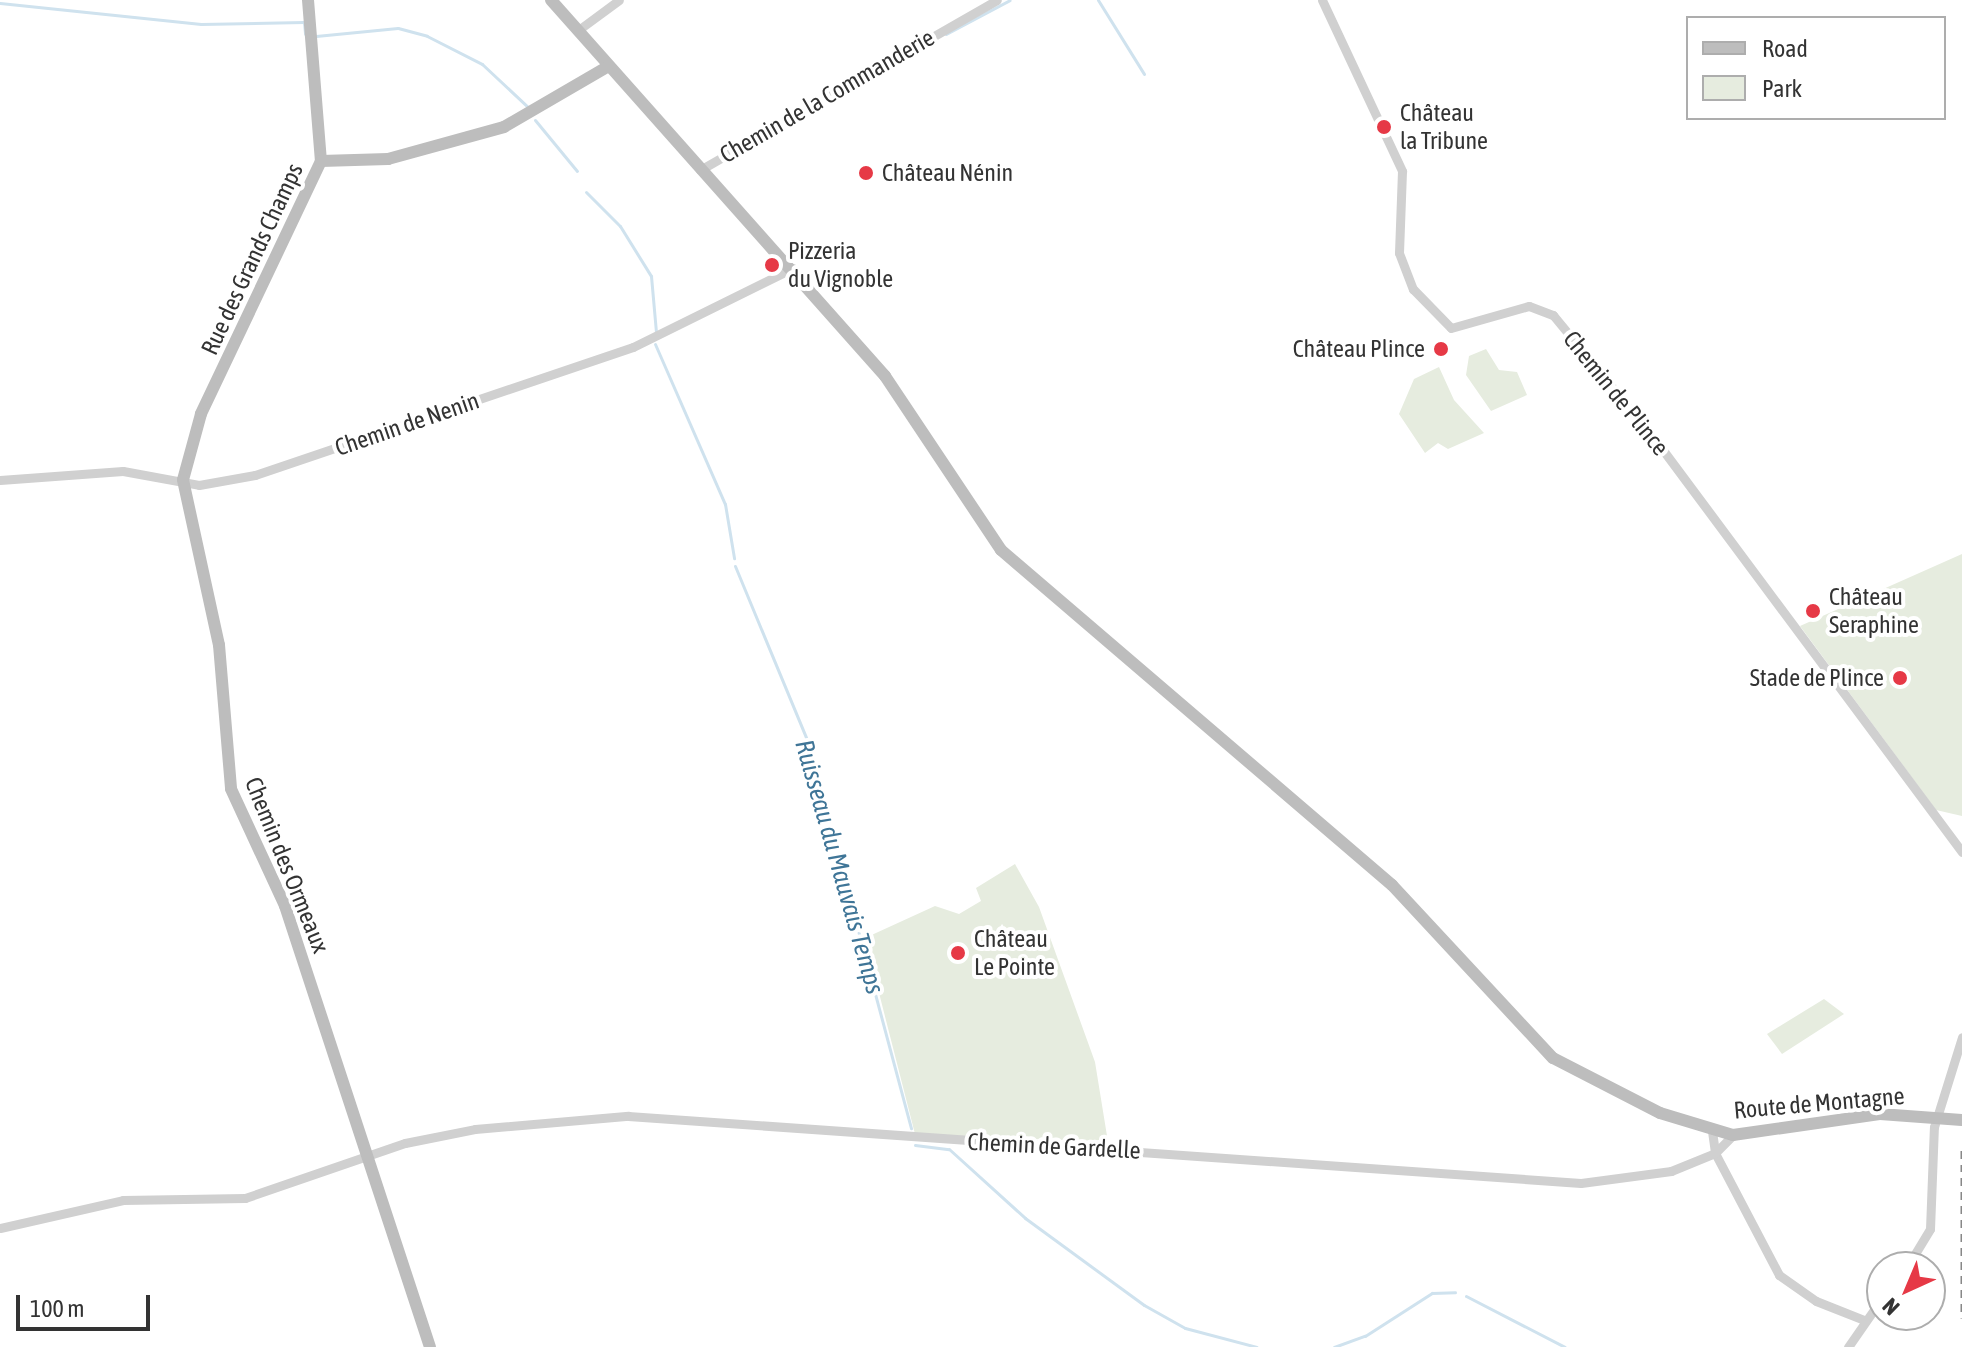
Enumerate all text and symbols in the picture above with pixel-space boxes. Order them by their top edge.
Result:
legend [1686,16,1946,120]
street label: Chemin de la Commanderie [715,23,939,169]
text: Road [1762,35,1808,62]
text: Park [1762,75,1802,102]
place label: Château la Tribune [1400,99,1488,155]
marker: Château la Tribune [1375,118,1393,136]
street label: Rue des Grands Champs [195,159,309,359]
place label: Château Nénin [882,159,1013,187]
marker: Château Nénin [857,164,875,182]
place label: Pizzeria du Vignoble [788,237,893,293]
marker: Pizzeria du Vignoble [763,256,781,274]
street label: Chemin de Plince [1557,325,1675,461]
place label: Château Plince [1293,335,1425,363]
marker: Château Plince [1432,340,1450,358]
street label: Chemin de Nenin [331,386,483,462]
place label: Château Seraphine [1829,583,1919,639]
marker: Château Seraphine [1804,602,1822,620]
place label: Stade de Plince [1750,664,1884,692]
marker: Stade de Plince [1891,669,1909,687]
water label: Ruisseau du Mauvais Temps [788,736,890,998]
street label: Chemin des Ormeaux [239,773,335,957]
place label: Château Le Pointe [974,925,1055,981]
marker: Château Le Pointe [949,944,967,962]
street label: Route de Montagne [1732,1081,1906,1125]
street label: Chemin de Gardelle [967,1127,1141,1165]
north arrow [1866,1251,1946,1331]
scale bar [20,1279,154,1329]
text: N [1877,1293,1904,1321]
text: 100 m [30,1295,84,1322]

